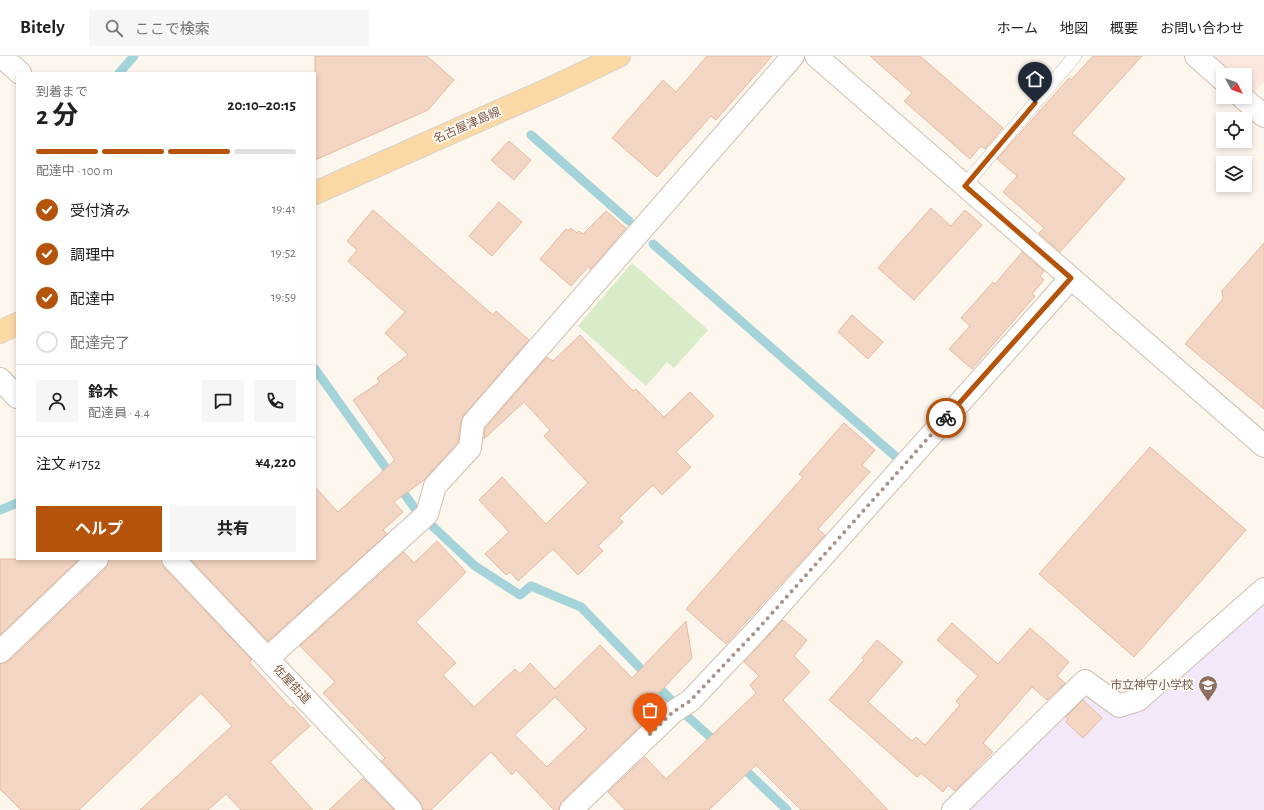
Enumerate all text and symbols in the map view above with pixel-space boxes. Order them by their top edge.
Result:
search box [89,10,369,46]
icon: search [103,17,125,39]
text: Bitely [20,18,65,37]
text: ここで検索 [135,22,210,37]
text: ホーム [996,22,1038,36]
text: 地図 [1060,22,1088,36]
text: 概要 [1110,22,1138,36]
text: お問い合わせ [1160,22,1244,36]
pin [1018,62,1052,103]
icon: home [1024,68,1046,90]
north arrow [1216,68,1252,104]
map controls [1216,68,1252,192]
text: 到着まで [36,86,88,99]
text: 20:10–20:15 [227,98,296,113]
text: 2 分 [36,103,78,129]
street label: 名古屋津島線 [431,104,502,145]
button: locate [1216,112,1252,148]
button: layers [1216,156,1252,192]
text: 配達中 · 100 m [36,165,113,178]
icon: check [36,199,58,221]
text: 19:41 [272,203,296,216]
text: 受付済み [70,204,130,219]
icon: check [36,243,58,265]
text: 19:52 [271,247,296,260]
text: 調理中 [70,248,115,263]
icon: check [36,287,58,309]
text: 19:59 [271,291,296,304]
text: 配達中 [70,292,115,307]
text: 配達完了 [70,336,130,351]
button: person [36,380,78,422]
button: chat [202,380,244,422]
button: phone [254,380,296,422]
text: 鈴木 [88,385,118,400]
courier [926,398,966,438]
text: 配達員 · 4.4 [88,407,150,420]
icon: bike [935,407,957,429]
text: ¥4,220 [255,455,296,470]
text: 注文 #1752 [36,457,101,472]
button: ヘルプ [36,506,162,552]
button: 共有 [170,506,296,552]
street label: 佐屋街道 [271,662,313,706]
school or university icon: 市立神守小学校 [1197,674,1219,702]
place label: 市立神守小学校 [1110,678,1194,691]
pin [633,693,667,734]
icon: bag [639,699,661,721]

